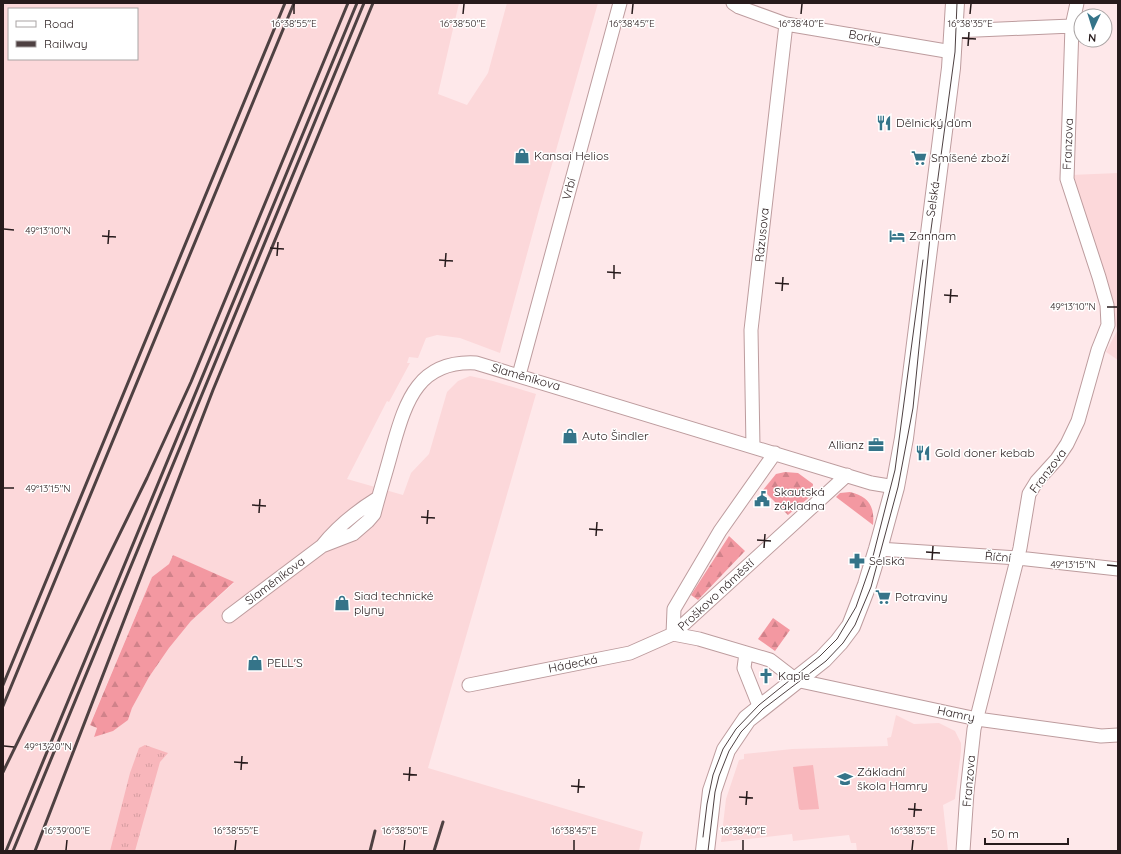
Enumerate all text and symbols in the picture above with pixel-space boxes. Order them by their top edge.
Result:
legend [8,8,138,60]
north arrow [1073,8,1113,48]
text: Road [44,16,74,31]
text: 16°38'55"E [271,17,317,30]
text: 16°38'50"E [440,17,486,30]
text: 16°38'45"E [609,17,655,30]
text: 16°38'40"E [778,17,824,30]
text: 16°38'35"E [947,17,993,30]
street label: Borky [848,26,883,47]
text: N [1088,31,1097,45]
text: Railway [44,36,88,51]
restaurant icon: Dělnický dům [875,114,893,132]
place label: Dělnický dům [896,115,972,130]
street label: Franzova [1059,118,1076,170]
shop icon: Kansai Helios [513,147,531,165]
place label: Kansai Helios [534,148,609,163]
supermarket icon: Smíšené zboží [910,149,928,167]
place label: Smíšené zboží [931,150,1010,165]
street label: Vrbí [558,176,579,202]
street label: Selská [923,180,942,218]
street label: Rázusova [751,207,772,263]
text: 49°13'10"N [25,224,71,237]
hotel icon: Zannam [888,227,906,245]
place label: Zannam [909,228,956,243]
text: 49°13'10"N [1050,300,1096,313]
street label: Slaměníkova [490,360,562,394]
shop icon: Auto Šindler [561,427,579,445]
place label: Auto Šindler [582,428,649,443]
office icon: Allianz [867,436,885,454]
place label: Allianz [828,437,864,452]
restaurant icon: Gold doner kebab [914,444,932,462]
place label: Gold doner kebab [935,445,1035,460]
street label: Franzova [1026,446,1069,496]
text: 49°13'15"N [25,482,71,495]
place label: Skautská základna [774,484,825,513]
public building icon: Skautská základna [753,490,771,508]
street label: Říční [984,548,1012,565]
pharmacy icon: Selská [848,552,866,570]
street label: Slaměníkova [242,553,308,608]
place label: Selská [869,553,905,568]
street label: Proškovo náměstí [674,555,757,634]
text: 49°13'15"N [1050,558,1096,571]
place label: Siad technické plyny [354,588,434,617]
supermarket icon: Potraviny [874,588,892,606]
place label: Potraviny [895,589,948,604]
shop icon: Siad technické plyny [333,594,351,612]
street label: Hádecká [547,651,599,676]
shop icon: PELL'S [246,654,264,672]
place label: PELL'S [267,655,303,670]
church icon: Kaple [757,667,775,685]
place label: Kaple [778,668,810,683]
street label: Hamry [936,702,976,725]
text: 49°13'20"N [24,740,72,753]
street label: Franzova [959,755,978,807]
place label: Základní škola Hamry [857,764,928,793]
school or university icon: Základní škola Hamry [836,770,854,788]
scale bar [985,820,1068,846]
text: 16°39'00"E [44,824,91,837]
text: 16°38'55"E [213,824,259,837]
text: 16°38'50"E [382,824,428,837]
text: 16°38'45"E [551,824,597,837]
text: 16°38'40"E [720,824,766,837]
text: 16°38'35"E [890,824,936,837]
text: 50 m [991,826,1019,841]

